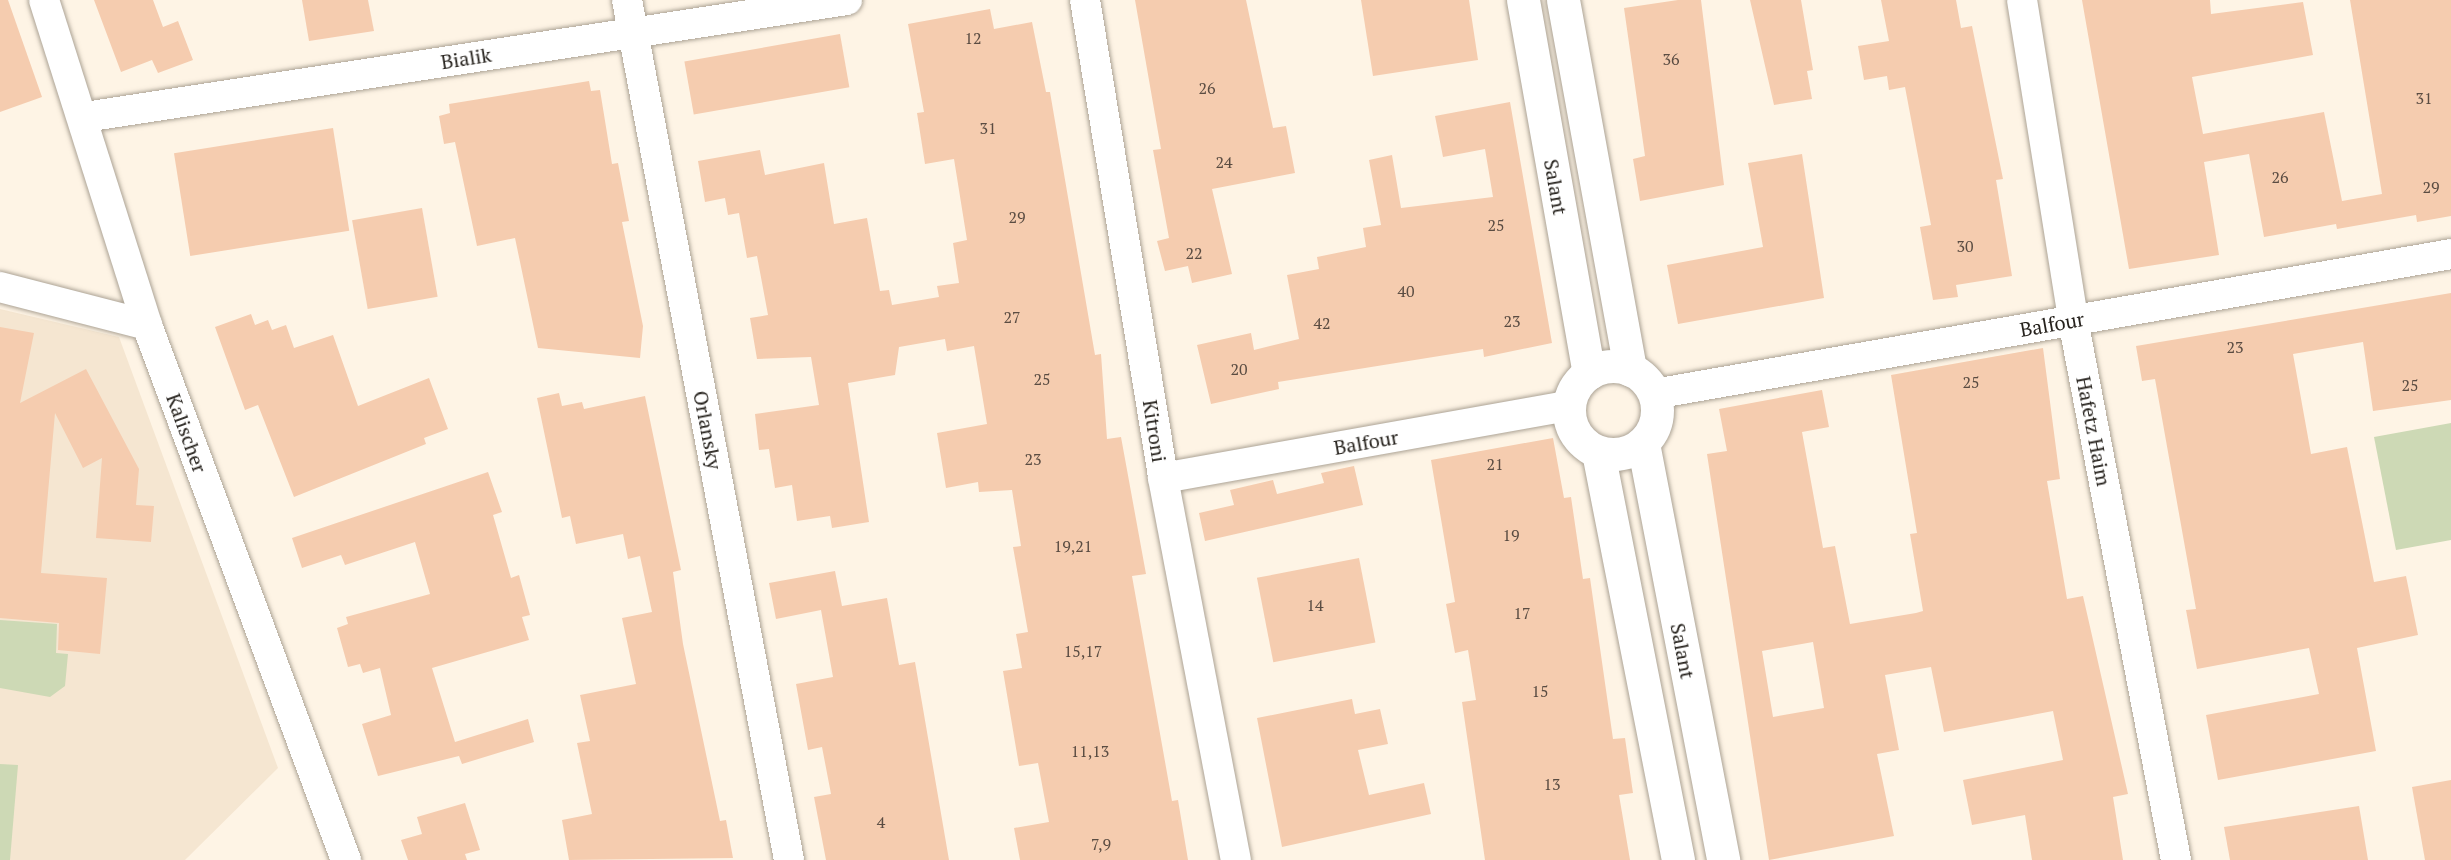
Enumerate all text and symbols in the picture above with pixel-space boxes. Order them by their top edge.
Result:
house number: 12 [964,28,982,48]
street label: Bialik [439,42,493,74]
house number: 36 [1662,49,1680,69]
house number: 26 [1198,78,1216,98]
house number: 31 [2415,88,2433,108]
house number: 31 [979,118,997,138]
house number: 24 [1215,152,1233,172]
street label: Salant [1539,157,1573,217]
house number: 26 [2271,167,2289,187]
house number: 29 [2422,177,2440,197]
house number: 29 [1008,207,1026,227]
house number: 25 [1487,215,1505,235]
house number: 30 [1956,236,1974,256]
house number: 22 [1185,243,1203,263]
house number: 40 [1397,281,1415,301]
house number: 27 [1003,307,1021,327]
street label: Balfour [2018,307,2086,341]
house number: 23 [1503,311,1521,331]
house number: 42 [1313,313,1331,333]
house number: 23 [2226,337,2244,357]
house number: 20 [1230,359,1248,379]
house number: 25 [1033,369,1051,389]
house number: 25 [1962,372,1980,392]
street label: Hafetz Haim [2072,374,2116,488]
house number: 25 [2401,375,2419,395]
street label: Orlansky [689,389,727,471]
street label: Kalischer [162,390,212,476]
street label: Kitroni [1138,398,1172,464]
street label: Balfour [1332,425,1400,459]
house number: 23 [1024,449,1042,469]
house number: 21 [1486,454,1504,474]
house number: 19 [1502,525,1520,545]
house number: 19,21 [1054,536,1092,556]
house number: 14 [1306,595,1324,615]
house number: 17 [1513,603,1531,623]
street label: Salant [1666,621,1700,681]
house number: 15,17 [1064,641,1102,661]
house number: 15 [1531,681,1549,701]
house number: 11,13 [1071,741,1109,761]
house number: 13 [1543,774,1561,794]
house number: 4 [877,812,885,832]
house number: 7,9 [1091,834,1111,854]

